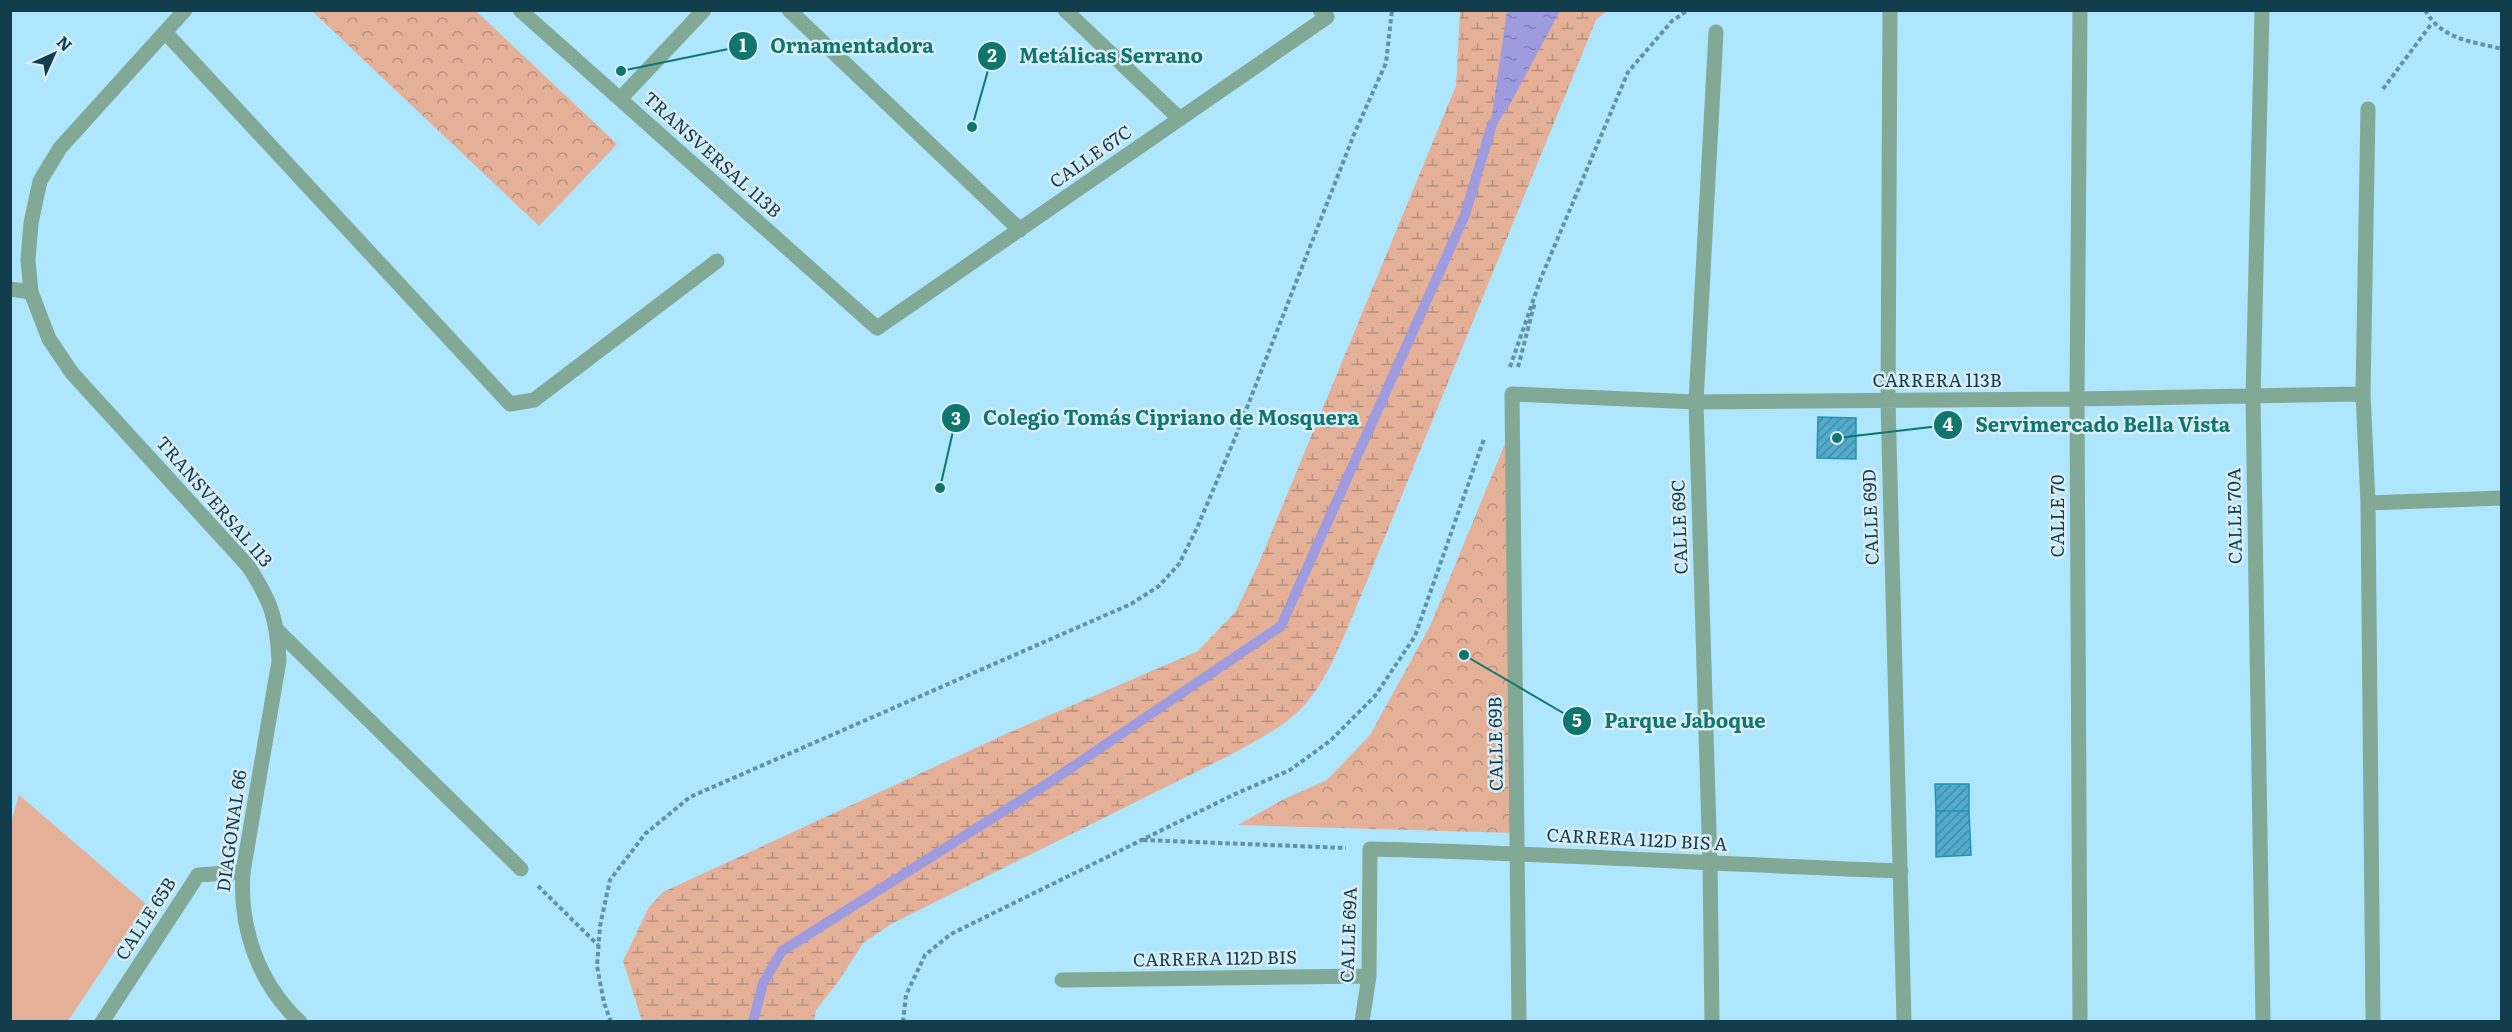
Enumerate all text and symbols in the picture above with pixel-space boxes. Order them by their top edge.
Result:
north arrow [24,24,84,84]
callout: Ornamentadora [728,27,946,65]
text: N [52,29,79,56]
text: Ornamentadora [770,29,934,59]
text: 1 [739,31,747,58]
callout: Metálicas Serrano [977,37,1215,75]
text: Metálicas Serrano [1019,39,1203,69]
text: 2 [987,41,997,68]
street label: TRANSVERSAL 113B [638,84,788,223]
street label: CALLE 67C [1044,118,1137,194]
street label: CARRERA 113B [1872,366,2002,393]
callout: Colegio Tomás Cipriano de Mosquera [941,399,1371,437]
text: Colegio Tomás Cipriano de Mosquera [983,401,1359,431]
text: 3 [951,404,961,431]
callout: Servimercado Bella Vista [1933,406,2242,444]
text: Servimercado Bella Vista [1976,408,2231,438]
text: 4 [1943,410,1954,437]
street label: TRANSVERSAL 113 [151,430,280,572]
street label: CALLE 69D [1854,468,1885,566]
street label: CALLE 70A [2219,468,2248,564]
street label: CALLE 70 [2043,475,2070,557]
street label: CALLE 69C [1663,479,1694,575]
street label: CALLE 69B [1480,696,1509,791]
callout: Parque Jaboque [1562,702,1777,740]
text: Parque Jaboque [1604,704,1766,734]
text: 5 [1572,706,1582,733]
street label: DIAGONAL 66 [209,768,252,894]
street label: CARRERA 112D BIS A [1546,820,1728,857]
street label: CALLE 65B [108,871,182,965]
street label: CALLE 69A [1332,887,1363,983]
street label: CARRERA 112D BIS [1133,943,1297,972]

